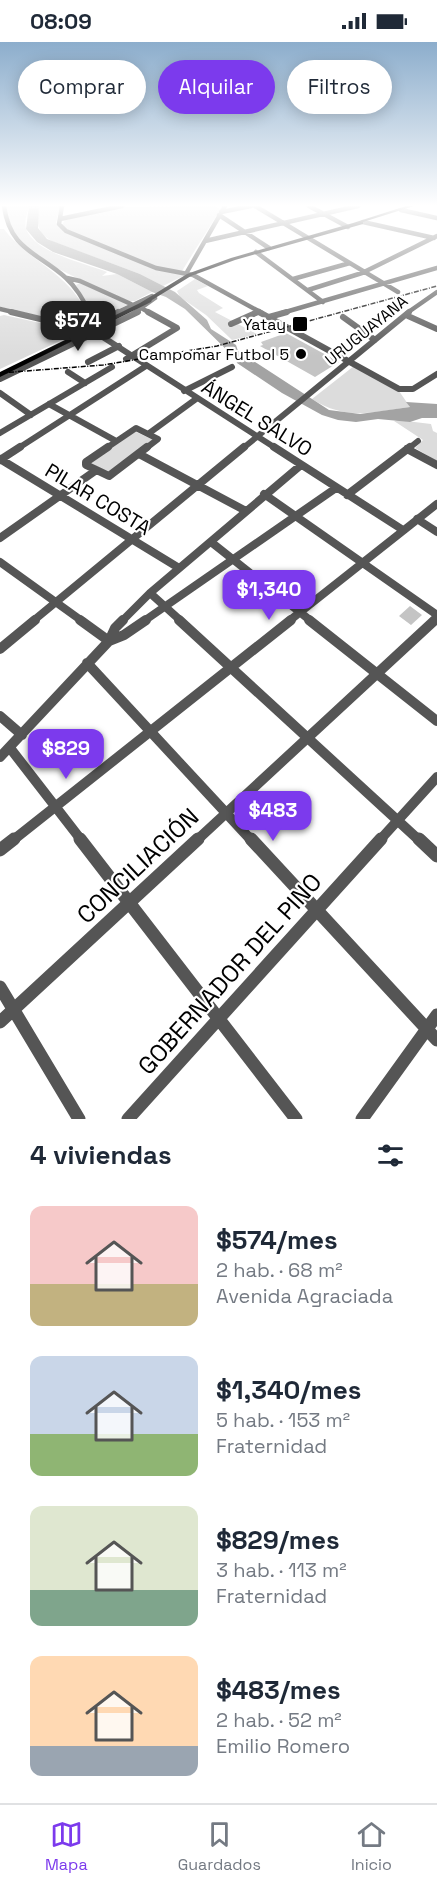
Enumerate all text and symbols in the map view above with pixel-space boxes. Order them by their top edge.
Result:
text: 08:09 [30,7,92,35]
chip: Comprar [18,60,146,114]
chip: Alquilar [158,60,275,114]
chip: Filtros [287,60,392,114]
street label: URUGUAYANA [321,291,412,370]
pin: $574 [42,301,114,352]
text: $574 [55,307,101,333]
place label: Yatay [243,314,286,335]
marker: Yatay [291,315,309,333]
place label: Campomar Futbol 5 [139,344,289,365]
marker: Campomar Futbol 5 [294,347,308,361]
street label: ÁNGEL SALVO [197,374,317,462]
street label: PILAR COSTA [40,457,156,541]
pin: $1,340 [220,570,318,621]
text: $1,340 [237,576,301,602]
pin: $829 [30,729,102,780]
text: $829 [42,735,90,761]
pin: $483 [237,791,309,842]
text: $483 [249,797,298,823]
street label: CONCILIACIÓN [70,801,205,930]
street label: GOBERNADOR DEL PINO [131,866,328,1081]
text: 4 viviendas [30,1138,172,1172]
icon: filters [374,1139,407,1172]
text: $574/mes [216,1223,338,1257]
icon: home [78,1230,150,1302]
text: 2 hab. · 68 m² [216,1257,342,1283]
text: Avenida Agraciada [216,1283,393,1309]
text: $1,340/mes [216,1373,361,1407]
icon: home [78,1380,150,1452]
text: 5 hab. · 153 m² [216,1407,350,1433]
text: Fraternidad [216,1433,327,1459]
text: $829/mes [216,1523,340,1557]
icon: home [78,1530,150,1602]
text: 3 hab. · 113 m² [216,1557,347,1583]
text: Fraternidad [216,1583,327,1609]
text: $483/mes [216,1673,341,1707]
icon: home [78,1680,150,1752]
text: 2 hab. · 52 m² [216,1707,342,1733]
text: Emilio Romero [216,1733,350,1759]
tab: Mapa [45,1818,88,1875]
tab: Guardados [178,1818,261,1875]
tab: Inicio [351,1818,392,1875]

